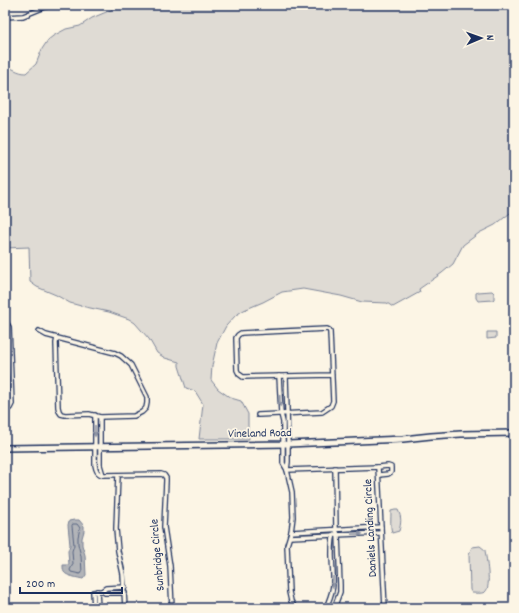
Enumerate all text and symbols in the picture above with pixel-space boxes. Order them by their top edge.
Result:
north arrow [461,18,501,58]
text: N [481,35,497,41]
one-way arrow [277,395,284,407]
one-way arrow [92,425,98,438]
street label: Vineland Road [228,425,292,443]
street label: Daniels Landing Circle [360,478,382,578]
street label: Sunbridge Circle [146,518,170,592]
one-way arrow [351,531,363,538]
scale bar [20,569,122,595]
text: 200 m [26,576,55,593]
one-way arrow [330,576,336,589]

